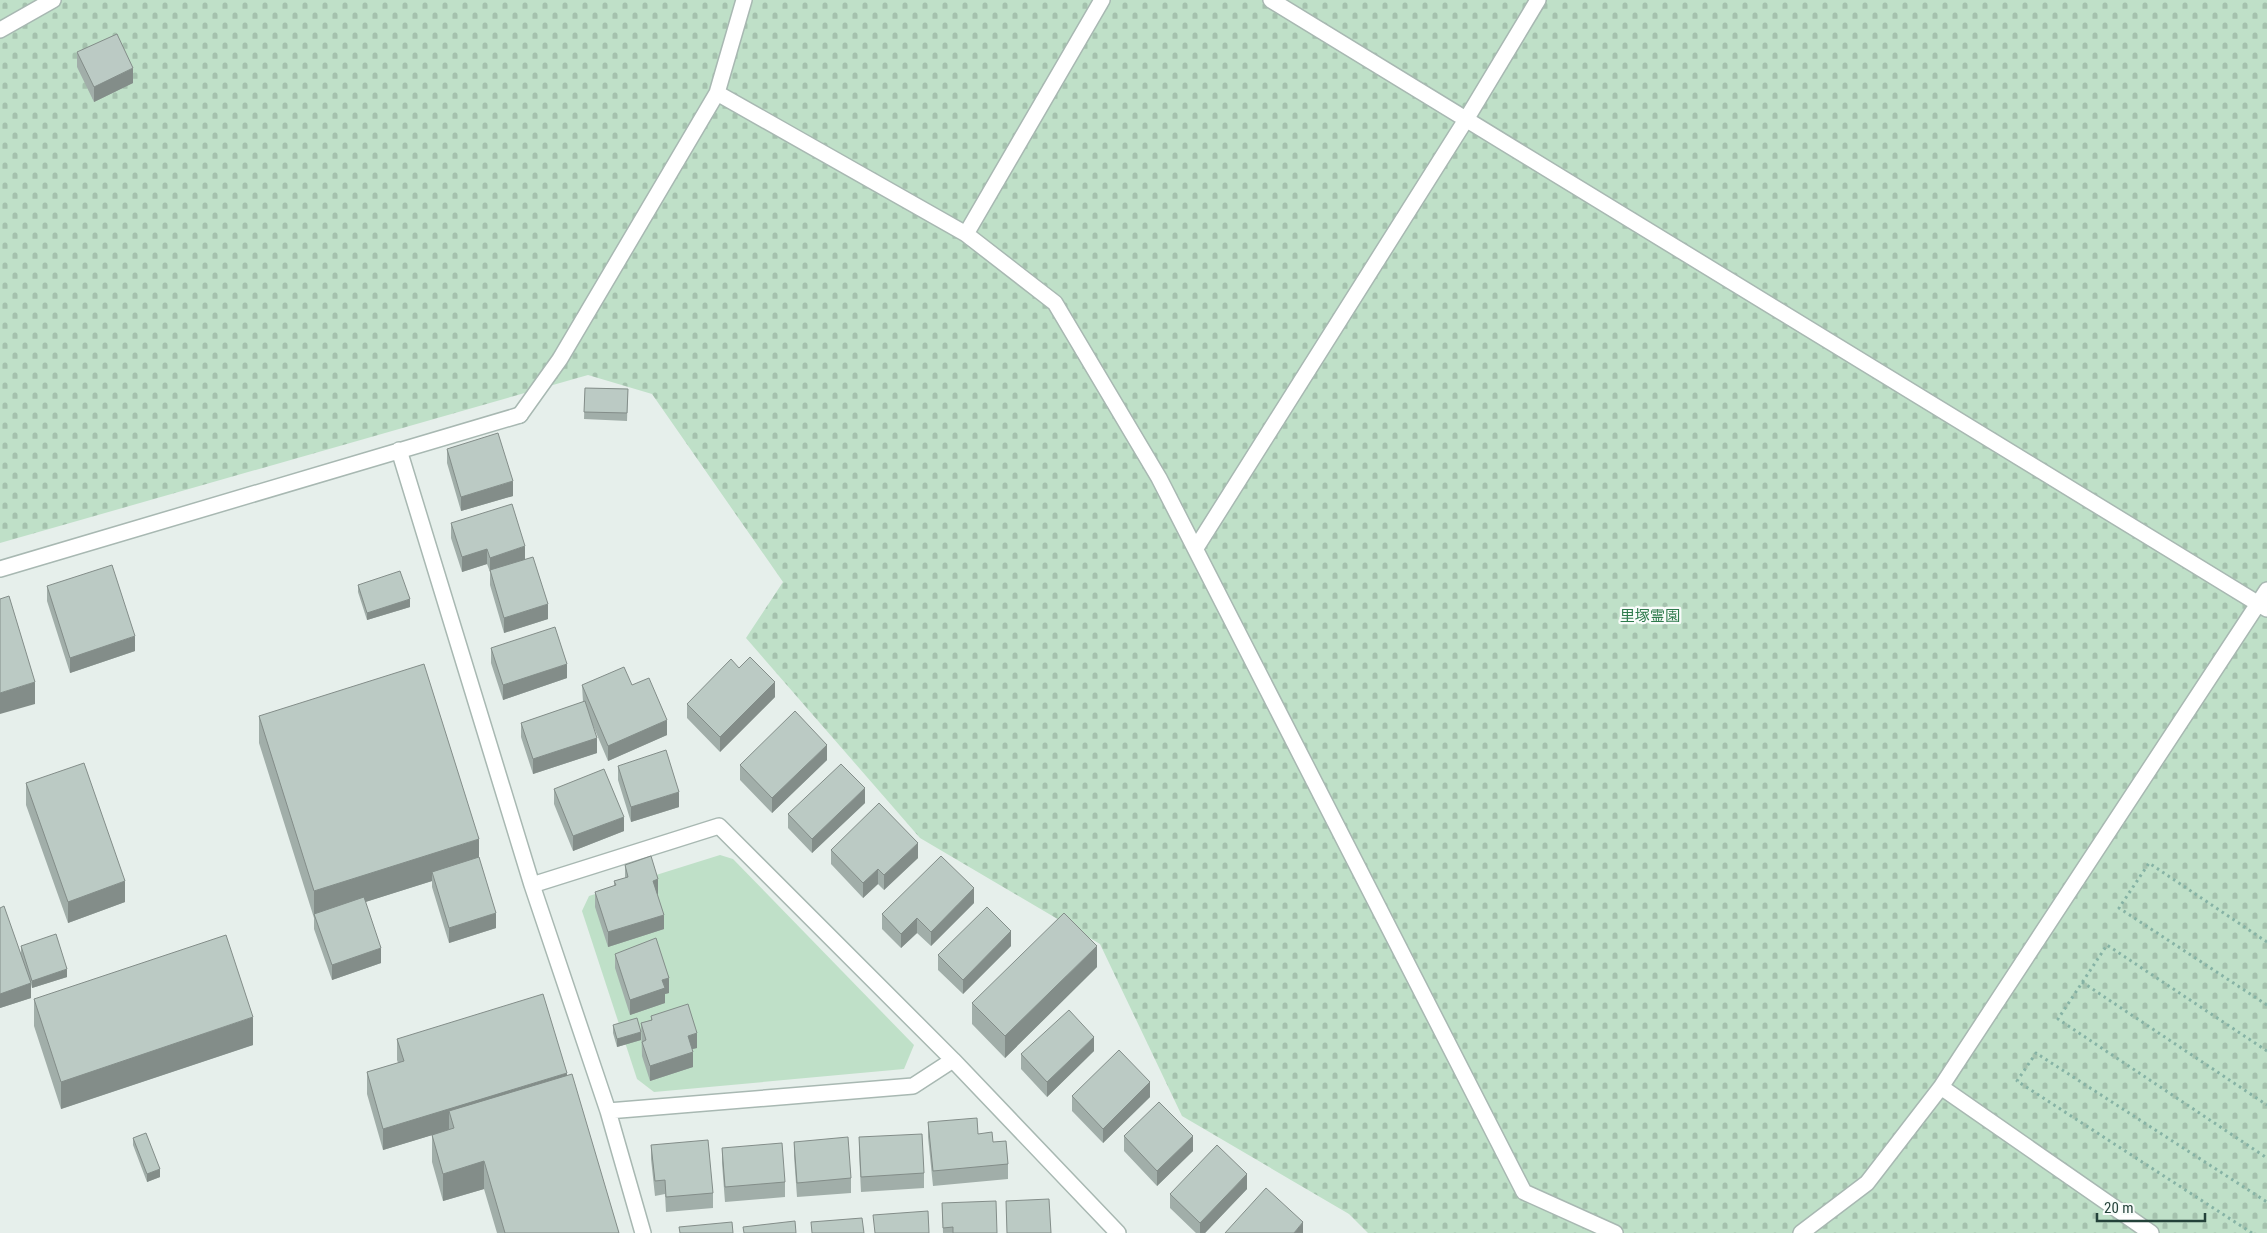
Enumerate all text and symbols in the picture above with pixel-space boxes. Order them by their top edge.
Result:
park label: 里塚霊園 [1620,607,1680,625]
scale bar [2097,1190,2204,1222]
text: 20 m [2104,1199,2134,1217]

